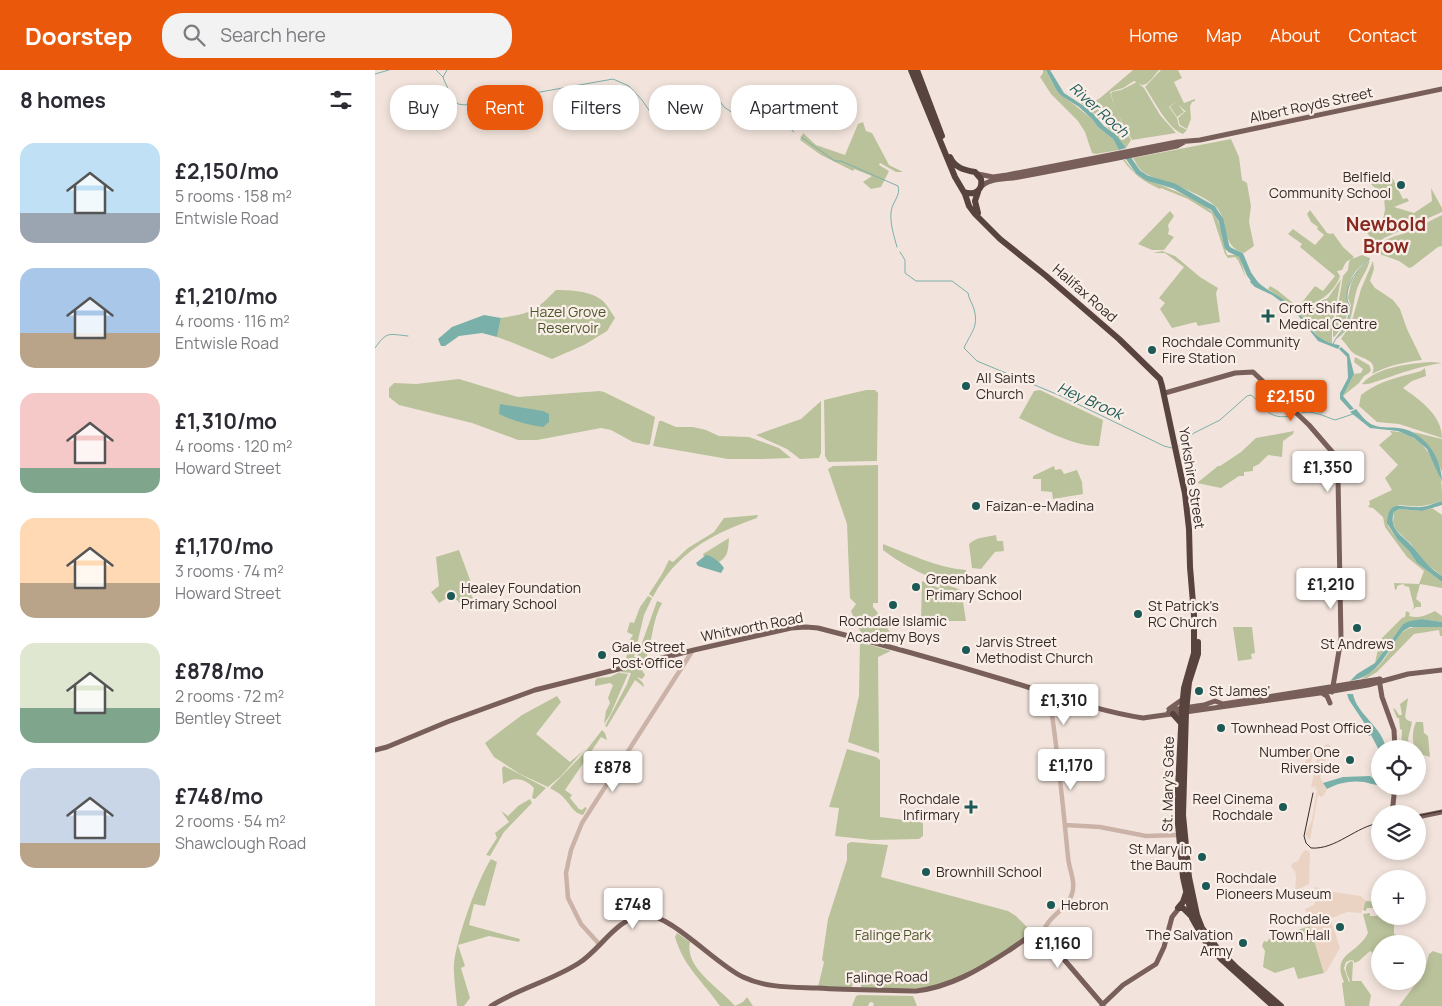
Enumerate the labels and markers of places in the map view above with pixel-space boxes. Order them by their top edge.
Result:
place label: Belfield Community School [1269,167,1391,202]
marker: Belfield Community School [1395,179,1407,191]
place label: Croft Shifa Medical Centre [1279,298,1377,333]
marker: Croft Shifa Medical Centre [1261,309,1275,323]
place label: Rochdale Community Fire Station [1162,332,1301,367]
marker: Rochdale Community Fire Station [1146,344,1158,356]
place label: All Saints Church [976,368,1035,403]
marker: All Saints Church [960,380,972,392]
pin: £2,150 [1250,380,1332,422]
pin: £1,350 [1287,450,1369,493]
place label: Faizan-e-Madina [986,496,1094,515]
marker: Faizan-e-Madina [970,500,982,512]
pin: £1,210 [1290,568,1372,610]
place label: Greenbank Primary School [926,569,1022,604]
place label: Healey Foundation Primary School [461,578,581,613]
marker: Greenbank Primary School [910,581,922,593]
marker: Healey Foundation Primary School [445,590,457,602]
place label: St Patrick's RC Church [1148,596,1219,631]
marker: Rochdale Islamic Academy Boys [887,599,899,611]
marker: St Patrick's RC Church [1132,608,1144,620]
place label: Rochdale Islamic Academy Boys [839,611,947,646]
marker: St Andrews [1351,622,1363,634]
place label: Jarvis Street Methodist Church [976,632,1093,667]
place label: St Andrews [1320,634,1394,653]
place label: Gale Street Post Office [612,637,685,672]
marker: Jarvis Street Methodist Church [960,644,972,656]
marker: Gale Street Post Office [596,649,608,661]
place label: St James' [1209,681,1270,700]
pin: £1,310 [1023,684,1105,726]
marker: St James' [1193,685,1205,697]
place label: Townhead Post Office [1231,718,1372,737]
marker: Townhead Post Office [1215,722,1227,734]
place label: Number One Riverside [1259,742,1340,777]
pin: £1,170 [1030,748,1112,791]
pin: £878 [583,750,643,793]
marker: Number One Riverside [1344,754,1356,766]
place label: Rochdale Infirmary [899,789,961,824]
place label: Reel Cinema Rochdale [1193,789,1273,824]
marker: Rochdale Infirmary [964,800,978,814]
marker: Reel Cinema Rochdale [1277,801,1289,813]
place label: St Mary in the Baum [1129,839,1192,874]
marker: St Mary in the Baum [1196,851,1208,863]
place label: Brownhill School [936,862,1042,881]
marker: Brownhill School [920,866,932,878]
place label: Rochdale Pioneers Museum [1216,868,1331,903]
marker: Rochdale Pioneers Museum [1200,880,1212,892]
pin: £748 [603,888,663,930]
place label: Hebron [1061,895,1109,914]
marker: Hebron [1045,899,1057,911]
place label: Rochdale Town Hall [1269,909,1330,944]
marker: Rochdale Town Hall [1334,921,1346,933]
place label: The Salvation Army [1146,925,1234,960]
pin: £1,160 [1017,926,1099,969]
marker: The Salvation Army [1237,937,1249,949]

